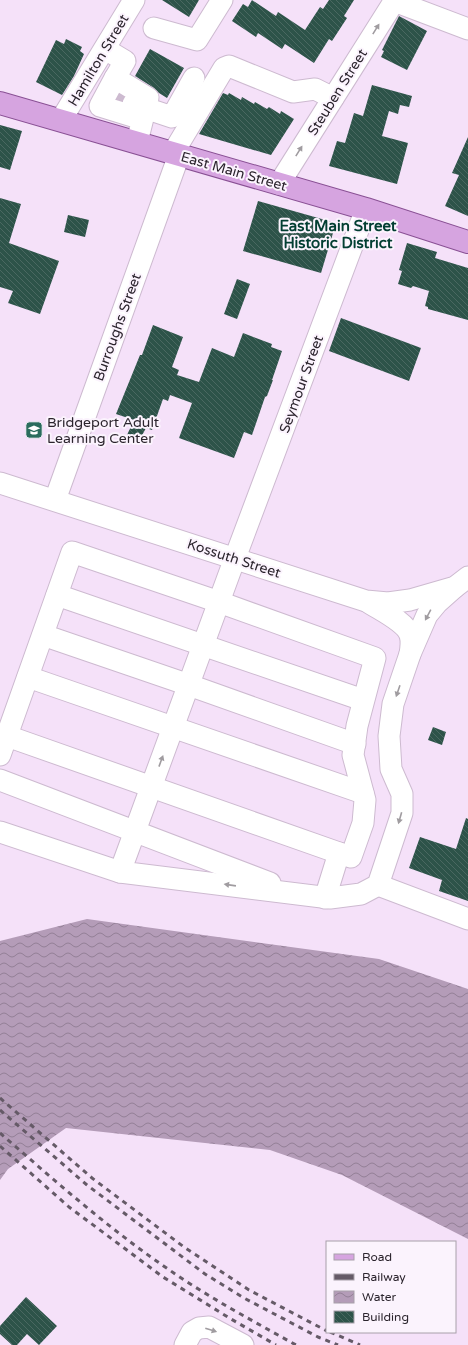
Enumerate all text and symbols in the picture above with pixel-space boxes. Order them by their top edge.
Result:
street label: Hamilton Street [64,11,133,109]
one-way arrow [372,24,380,34]
street label: Steuben Street [304,45,371,139]
one-way arrow [296,145,303,157]
street label: East Main Street [179,148,289,195]
district label: East Main Street Historic District [279,217,397,252]
street label: Burroughs Street [90,270,145,383]
street label: Seymour Street [276,332,327,435]
place label: Bridgeport Adult Learning Center [47,414,160,447]
school or university icon: Bridgeport Adult Learning Center [24,420,44,440]
street label: Kossuth Street [185,535,283,582]
one-way arrow [425,609,431,621]
one-way arrow [394,686,400,698]
one-way arrow [158,755,164,767]
one-way arrow [397,812,403,824]
one-way arrow [224,882,236,888]
legend [326,1241,456,1333]
text: Road [362,1250,392,1264]
text: Railway [362,1270,406,1284]
text: Water [362,1290,397,1304]
text: Building [362,1310,409,1324]
one-way arrow [206,1327,218,1333]

